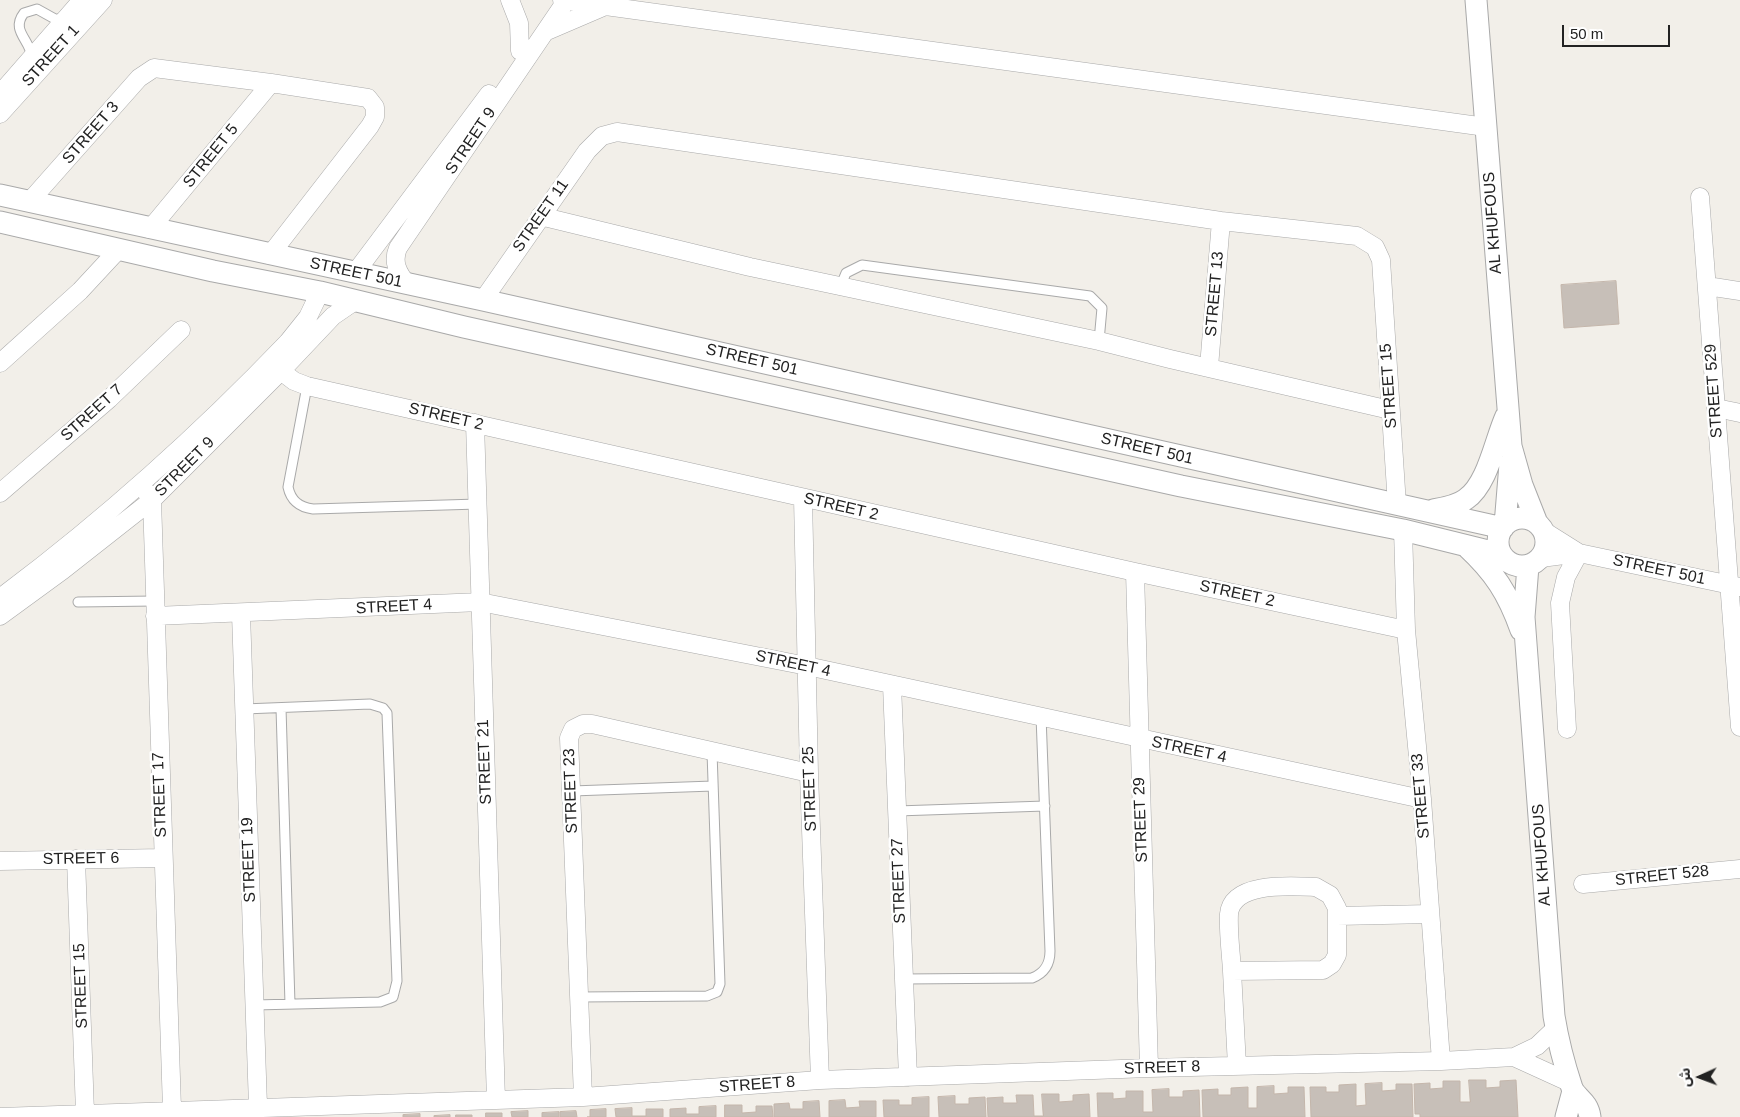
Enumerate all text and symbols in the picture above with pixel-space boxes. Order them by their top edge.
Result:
scale bar [1565,15,1672,47]
street label: STREET 1 [18,21,84,91]
text: 50 m [1570,25,1603,42]
street label: STREET 3 [59,98,123,168]
street label: STREET 9 [442,104,500,178]
street label: STREET 5 [179,120,243,192]
street label: AL KHUFOUS [1480,171,1506,275]
street label: STREET 11 [509,176,573,256]
street label: STREET 13 [1202,251,1228,337]
street label: STREET 501 [308,254,404,292]
street label: STREET 501 [704,340,800,380]
street label: STREET 15 [1376,343,1402,429]
street label: STREET 529 [1701,343,1727,439]
street label: STREET 7 [57,380,127,446]
street label: STREET 2 [407,399,485,435]
street label: STREET 501 [1099,429,1195,469]
street label: STREET 9 [151,433,219,501]
street label: STREET 2 [802,489,880,525]
street label: STREET 501 [1611,551,1707,589]
street label: STREET 2 [1198,577,1276,611]
street label: STREET 4 [355,595,433,619]
street label: STREET 4 [754,647,832,681]
street label: STREET 21 [474,719,496,805]
street label: STREET 4 [1150,733,1228,767]
street label: STREET 25 [799,746,821,832]
street label: STREET 23 [560,748,582,834]
street label: STREET 17 [149,752,171,838]
street label: STREET 33 [1408,753,1434,839]
street label: STREET 29 [1130,777,1152,863]
street label: AL KHUFOUS [1529,803,1555,907]
street label: STREET 19 [238,817,260,903]
street label: STREET 27 [888,838,910,924]
street label: STREET 6 [43,849,119,869]
street label: STREET 528 [1614,862,1710,890]
street label: STREET 15 [70,943,92,1029]
north arrow [1675,1052,1725,1102]
street label: STREET 8 [1123,1057,1201,1079]
text: ش [1677,1068,1693,1087]
street label: STREET 8 [718,1073,796,1097]

